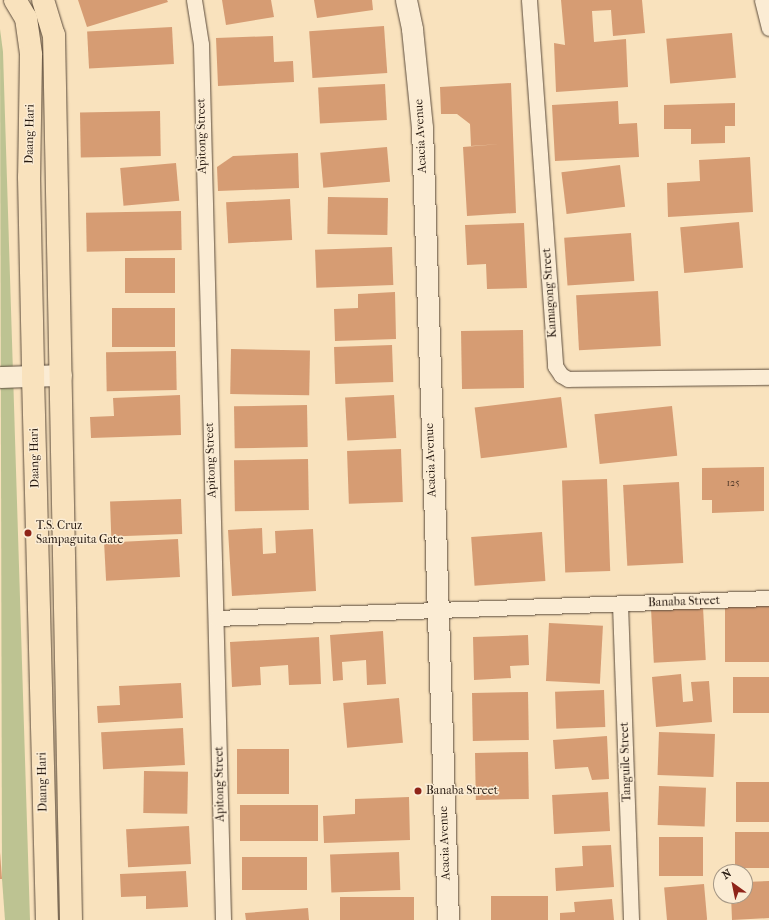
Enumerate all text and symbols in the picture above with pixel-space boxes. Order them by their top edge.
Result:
street label: Apitong Street [194,98,210,174]
street label: Acacia Avenue [412,99,430,173]
street label: Daang Hari [22,104,38,164]
street label: Kamagong Street [540,248,560,338]
street label: Apitong Street [202,422,220,498]
street label: Acacia Avenue [423,423,439,497]
street label: Daang Hari [27,428,43,488]
house number: 125 [726,478,740,490]
place label: T.S. Cruz Sampaguita Gate [36,519,123,547]
marker: T.S. Cruz Sampaguita Gate [23,528,33,538]
street label: Banaba Street [648,594,720,610]
street label: Tanguile Street [617,722,635,802]
street label: Apitong Street [212,746,228,822]
street label: Daang Hari [35,752,51,812]
place label: Banaba Street [426,784,498,798]
marker: Banaba Street [413,786,423,796]
street label: Acacia Avenue [437,806,453,880]
north arrow [713,864,753,904]
text: N [720,867,734,882]

